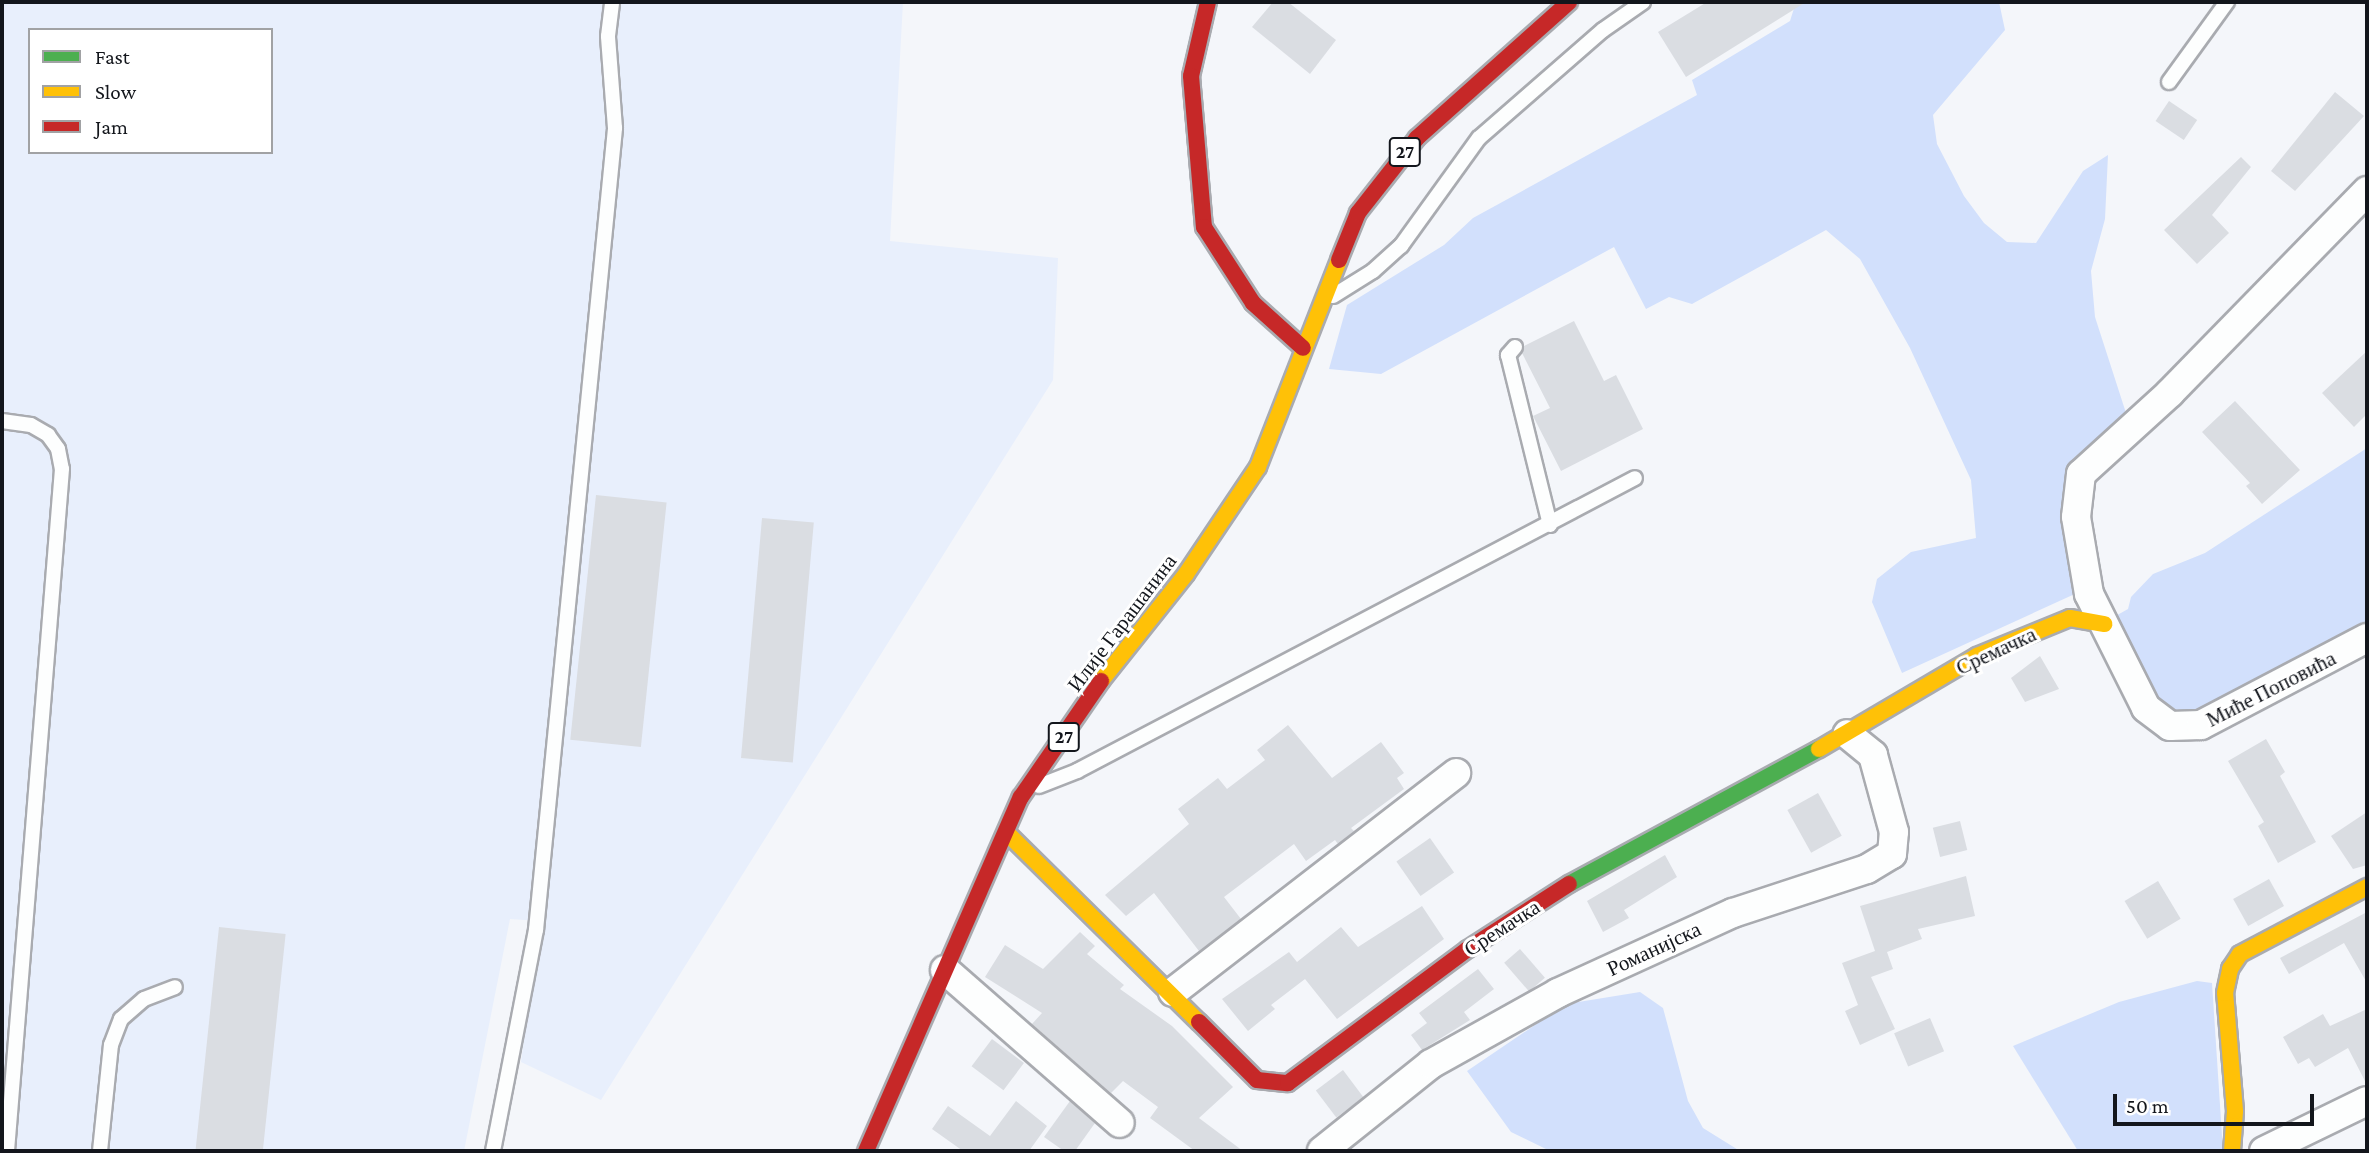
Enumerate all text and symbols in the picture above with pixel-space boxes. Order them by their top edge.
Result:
legend [28,28,273,154]
text: Fast [95,45,130,69]
text: Slow [95,80,136,104]
text: Jam [95,115,128,139]
road number: 27 [1388,136,1422,168]
street label: Илије Гарашанина [1062,549,1182,697]
street label: Сремачка [1952,622,2040,680]
street label: Миће Поповића [2202,646,2340,732]
road number: 27 [1046,722,1082,752]
street label: Сремачка [1459,894,1545,962]
street label: Романијска [1603,916,1705,982]
scale bar [2117,1080,2318,1124]
text: 50 m [2126,1094,2169,1118]

